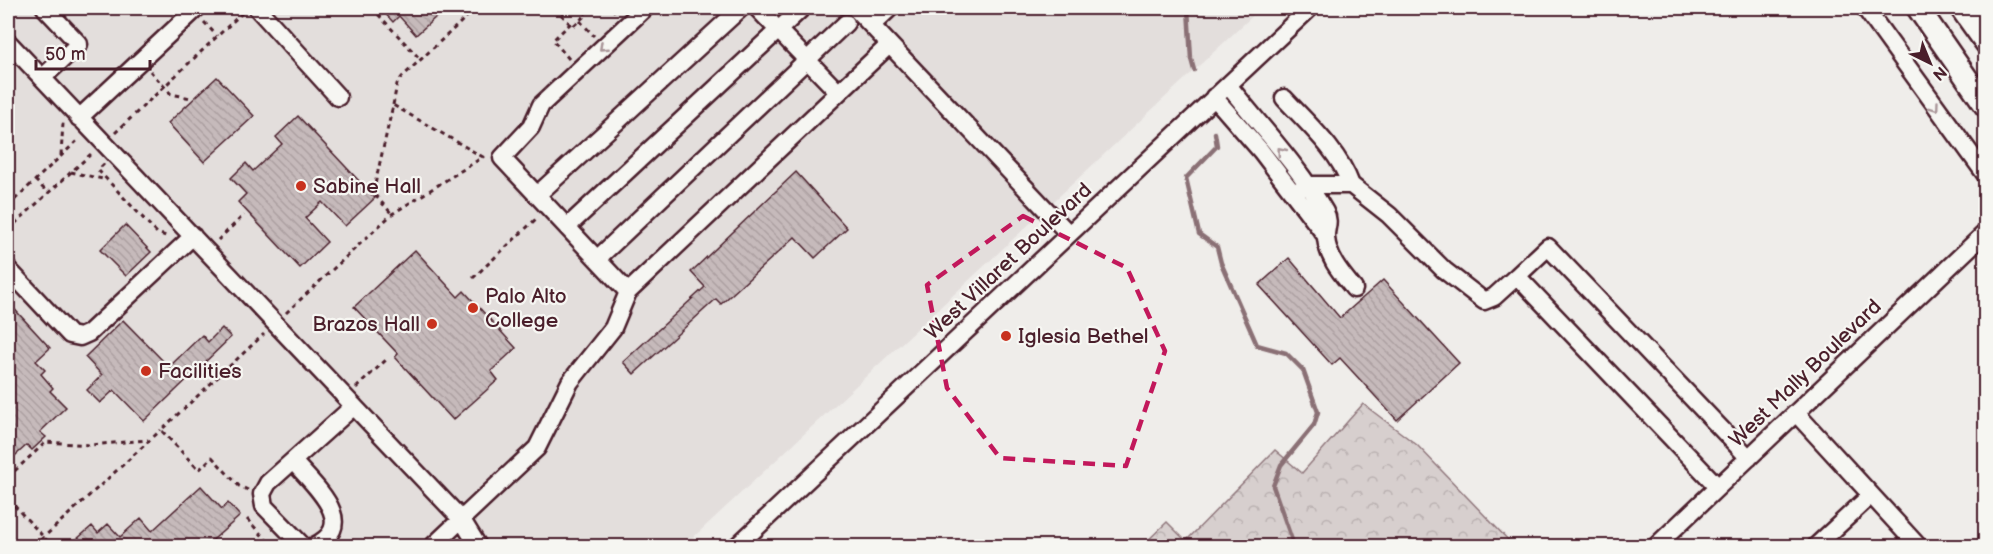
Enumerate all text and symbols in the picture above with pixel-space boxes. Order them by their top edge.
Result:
scale bar [36,33,150,71]
north arrow [1900,33,1960,93]
one-way arrow [599,40,610,51]
text: 50 m [45,44,86,65]
text: N [1928,62,1950,84]
one-way arrow [1928,100,1939,111]
one-way arrow [1277,147,1288,158]
place label: Sabine Hall [313,174,421,199]
street label: West Villaret Boulevard [920,178,1097,345]
marker: Sabine Hall [294,179,308,193]
place label: Palo Alto College [485,284,567,333]
street label: West Mally Boulevard [1724,294,1887,452]
marker: Palo Alto College [466,301,480,315]
place label: Brazos Hall [312,312,420,337]
marker: Brazos Hall [425,317,439,331]
place label: Iglesia Bethel [1018,324,1149,349]
marker: Iglesia Bethel [999,329,1013,343]
place label: Facilities [158,359,242,384]
marker: Facilities [139,364,153,378]

